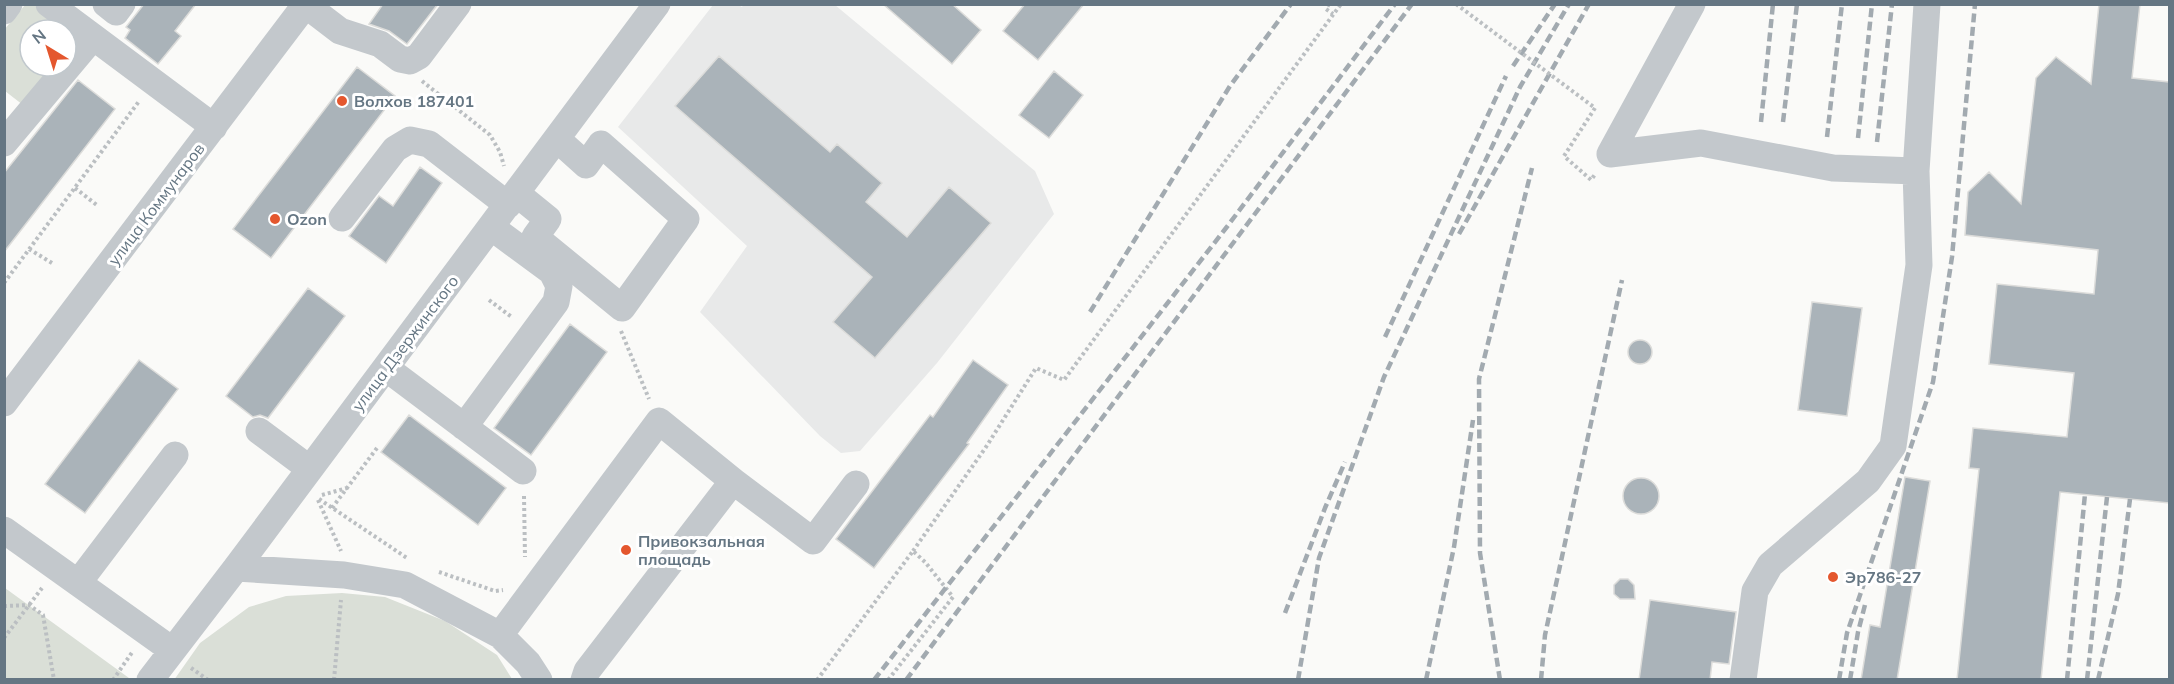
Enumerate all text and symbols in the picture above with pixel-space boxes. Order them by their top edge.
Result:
north arrow [18,18,78,78]
text: N [28,25,50,48]
place label: Волхов 187401 [354,91,474,111]
marker: Волхов 187401 [335,94,349,108]
street label: улица Коммунаров [103,139,209,269]
place label: Ozon [287,209,327,229]
marker: Ozon [268,212,282,226]
street label: улица Дзержинского [347,271,463,415]
place label: Привокзальная площадь [638,531,765,569]
marker: Привокзальная площадь [619,543,633,557]
place label: Эр786-27 [1845,567,1921,587]
marker: Эр786-27 [1826,570,1840,584]

